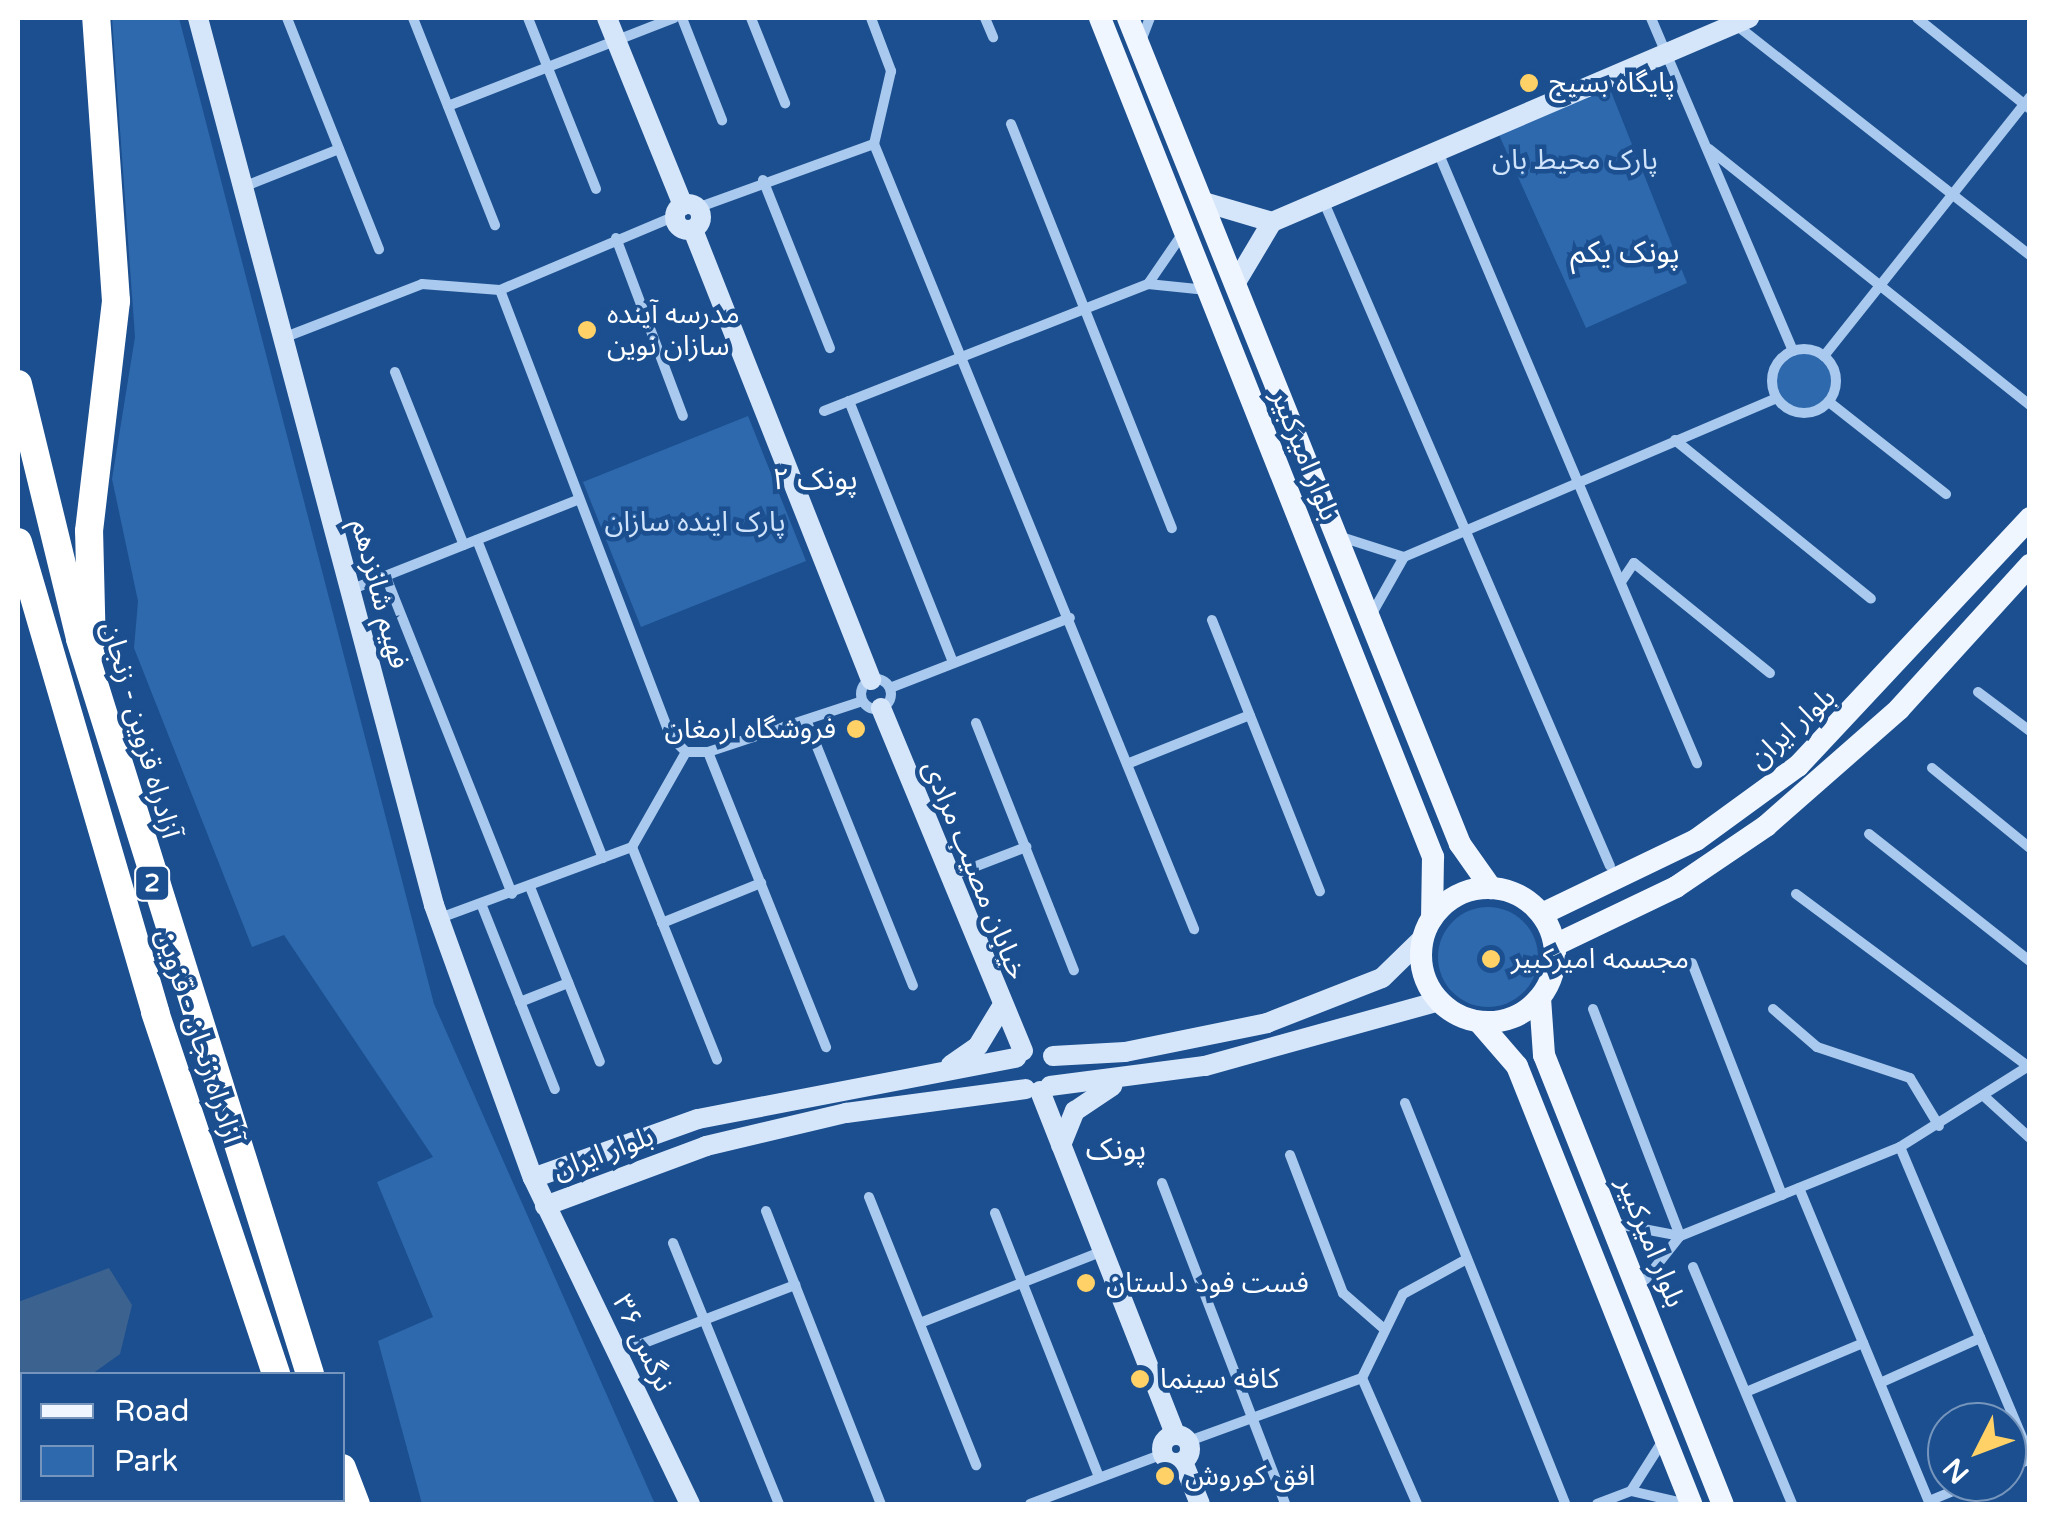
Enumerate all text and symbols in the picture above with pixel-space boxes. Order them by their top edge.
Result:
place label: پایگاه بسیج [1549,66,1675,100]
marker: پایگاه بسیج [1518,72,1540,94]
park label: پارک محیط بان [1492,143,1658,177]
district label: پونک یکم [1570,235,1680,271]
place label: مدرسه آینده سازان نوین [607,297,740,363]
marker: مدرسه آینده سازان نوین [576,319,598,341]
street label: بلوار امیرکبیر [1264,385,1346,525]
district label: پونک ۲ [772,462,858,498]
park label: پارک اینده سازان [604,505,786,539]
street label: فهیم شانزدهم [344,516,416,672]
street label: آزادراه قزوین - زنجان [94,618,188,842]
street label: بلوار ایران [1742,681,1842,775]
place label: فروشگاه ارمغان [665,712,836,746]
marker: فروشگاه ارمغان [845,718,867,740]
street label: خیابان مصیب مرادی [916,756,1034,984]
road number: 2 [132,863,172,903]
street label: آزادراه زنجان - قزوین [148,924,250,1148]
place label: مجسمه امیرکبیر [1511,942,1689,976]
marker: مجسمه امیرکبیر [1480,948,1502,970]
street label: بلوار ایران [548,1119,658,1187]
district label: پونک [1086,1132,1146,1168]
street label: بلوار امیرکبیر [1610,1172,1692,1312]
place label: فست فود دلستان [1106,1266,1309,1300]
marker: فست فود دلستان [1075,1272,1097,1294]
street label: نرگس ۳۶ [605,1289,681,1397]
place label: کافه سینما [1160,1362,1279,1396]
marker: کافه سینما [1129,1368,1151,1390]
legend [20,1372,345,1502]
text: Road [114,1393,189,1430]
north arrow [1927,1402,2027,1502]
text: Park [114,1443,178,1480]
text: N [1936,1451,1976,1490]
place label: افق کوروش [1185,1459,1315,1493]
marker: افق کوروش [1154,1465,1176,1487]

